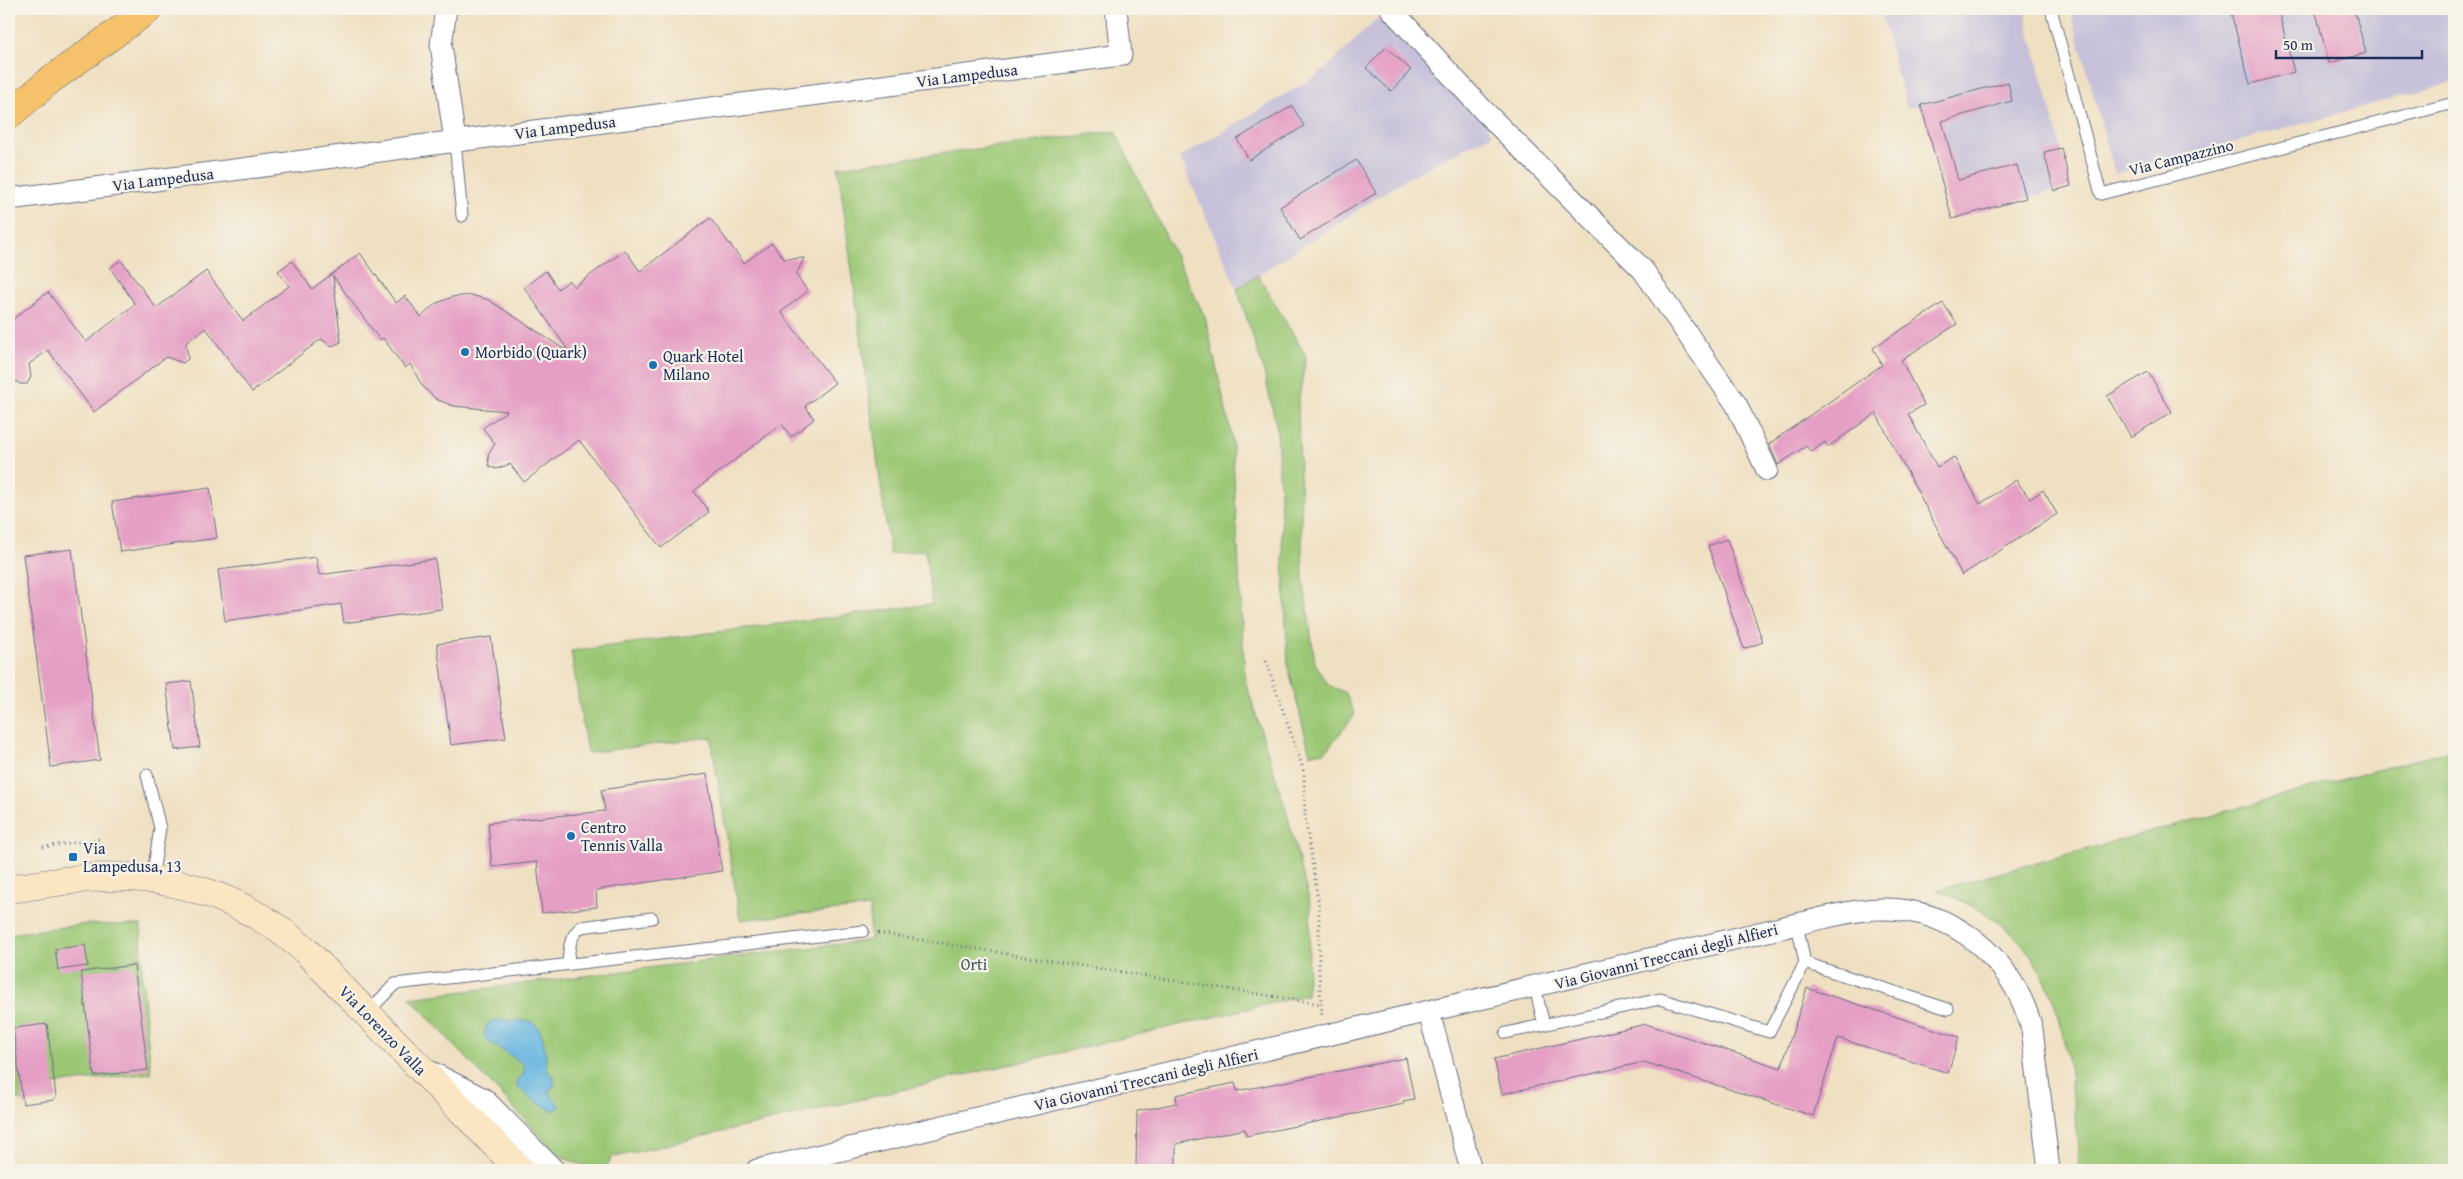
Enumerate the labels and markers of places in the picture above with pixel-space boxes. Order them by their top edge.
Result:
place label: Morbido (Quark) [475,340,587,364]
place label: Quark Hotel Milano [663,344,744,386]
marker: Morbido (Quark) [459,346,471,358]
marker: Quark Hotel Milano [647,359,659,371]
place label: Centro Tennis Valla [581,815,663,857]
marker: Centro Tennis Valla [565,830,577,842]
place label: Via Lampedusa, 13 [83,836,182,878]
marker: Via Lampedusa, 13 [67,851,79,863]

